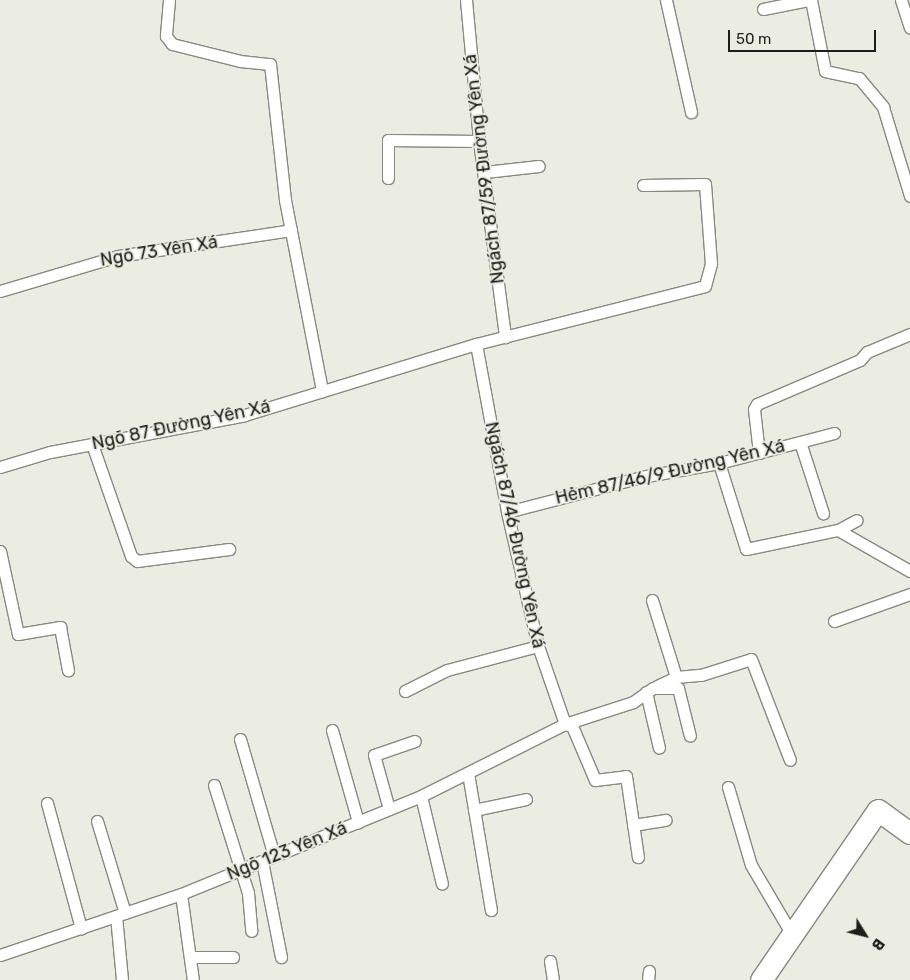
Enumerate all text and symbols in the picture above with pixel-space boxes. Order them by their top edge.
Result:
scale bar [730,20,878,52]
text: 50 m [736,30,771,48]
street label: Ngách 87/59 Đường Yên Xá [459,53,509,285]
street label: Ngõ 73 Yên Xá [98,231,220,271]
street label: Ngõ 87 Đường Yên Xá [90,395,272,455]
street label: Ngách 87/46 Đường Yên Xá [480,420,550,650]
street label: Hẻm 87/46/9 Đường Yên Xá [553,435,787,509]
street label: Ngõ 123 Yên Xá [223,817,351,885]
north arrow [840,910,890,960]
text: B [868,935,887,953]

